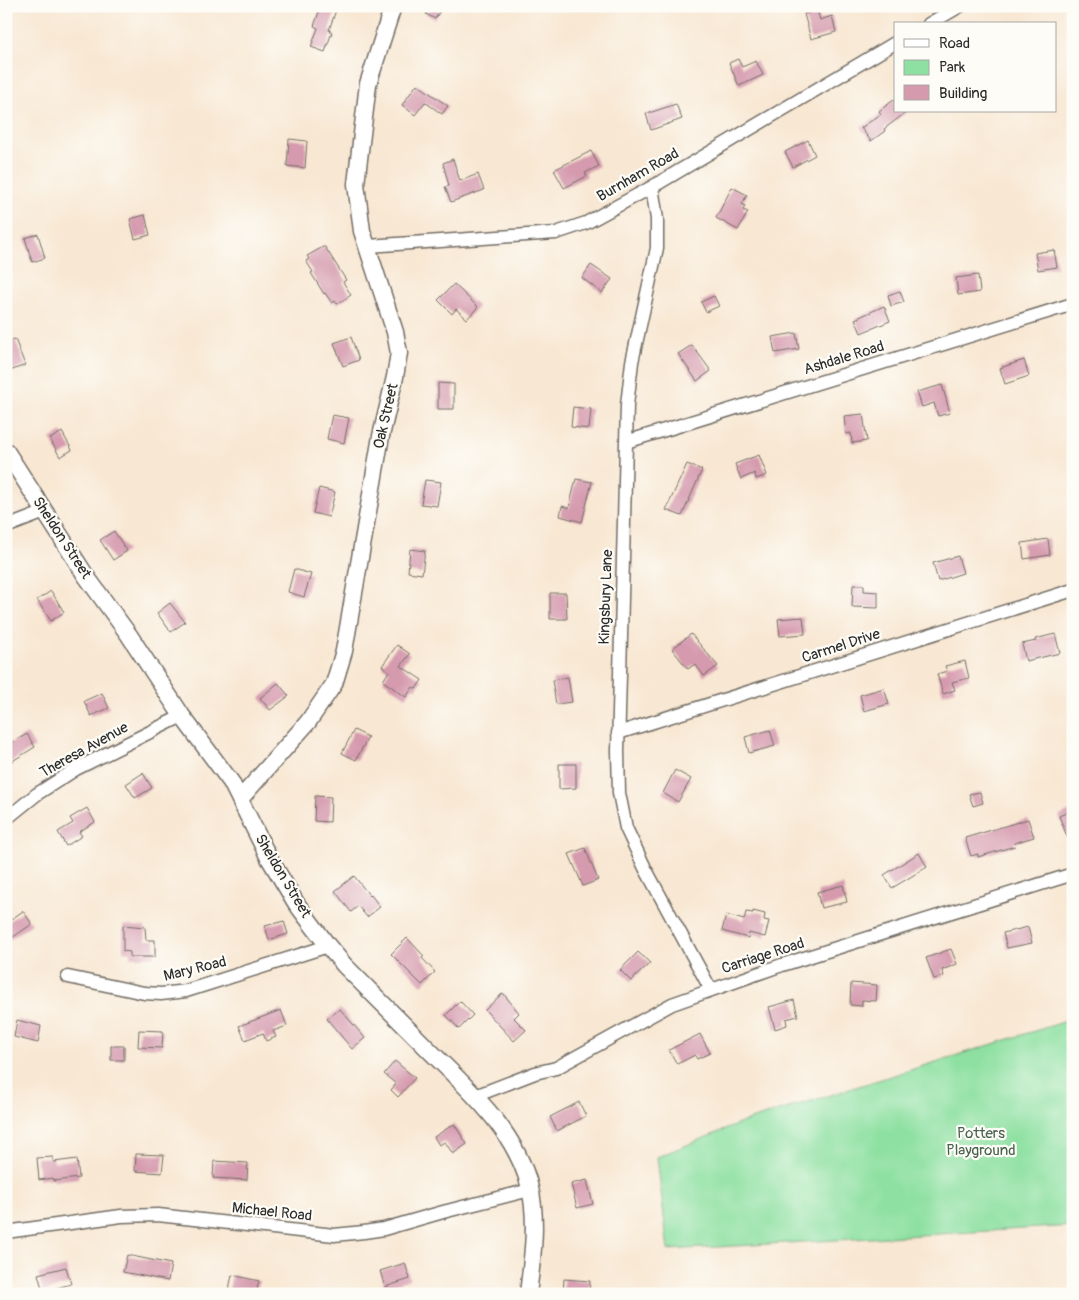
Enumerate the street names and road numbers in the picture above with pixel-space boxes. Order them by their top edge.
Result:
street label: Burnham Road [594,144,682,206]
street label: Ashdale Road [801,337,887,379]
street label: Oak Street [369,380,403,451]
street label: Sheldon Street [28,493,96,583]
street label: Kingsbury Lane [595,549,617,645]
street label: Carmel Drive [799,624,883,668]
street label: Theresa Avenue [36,718,132,782]
street label: Sheldon Street [251,831,316,922]
street label: Carriage Road [719,934,807,978]
street label: Mary Road [162,952,228,986]
street label: Michael Road [231,1198,313,1226]

